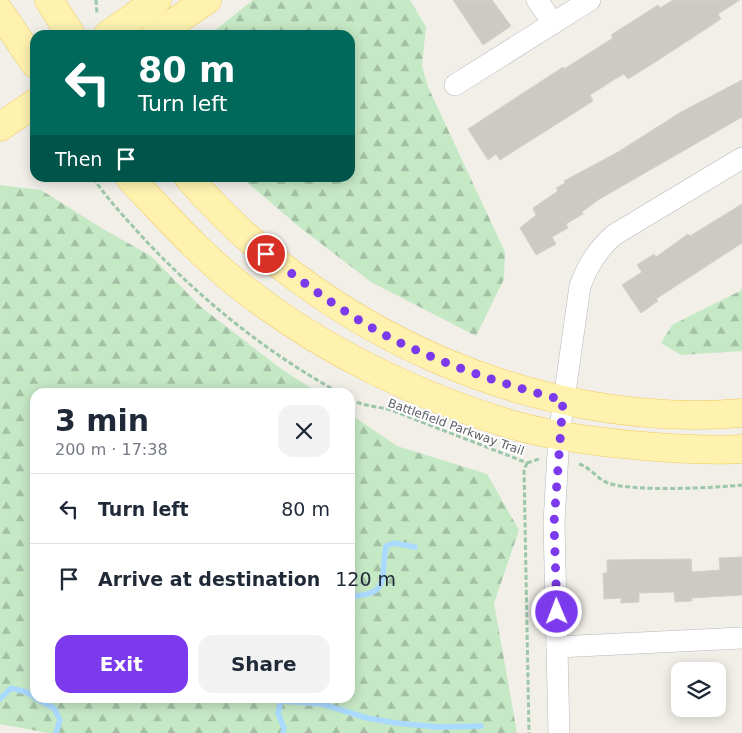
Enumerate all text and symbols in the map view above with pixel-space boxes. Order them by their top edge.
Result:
icon: left [55,50,120,115]
text: 80 m [138,50,235,90]
text: Turn left [138,91,227,116]
icon: arrive [112,145,140,173]
text: Then [55,148,102,170]
pin [245,233,287,275]
icon: arrive [252,240,280,268]
street label: Battlefield Parkway Trail [386,396,526,458]
text: 3 min [55,403,149,438]
button: close [278,405,330,457]
text: 200 m · 17:38 [55,440,168,459]
icon: left [55,495,83,523]
text: Turn left [98,498,189,520]
text: 80 m [281,498,330,520]
icon: arrive [55,565,83,593]
text: Arrive at destination [98,568,320,590]
text: 120 m [335,568,396,590]
position arrow [530,585,582,637]
button: Exit [55,635,188,693]
button: Share [198,635,330,693]
map controls [671,662,726,717]
button: layers [671,662,726,717]

